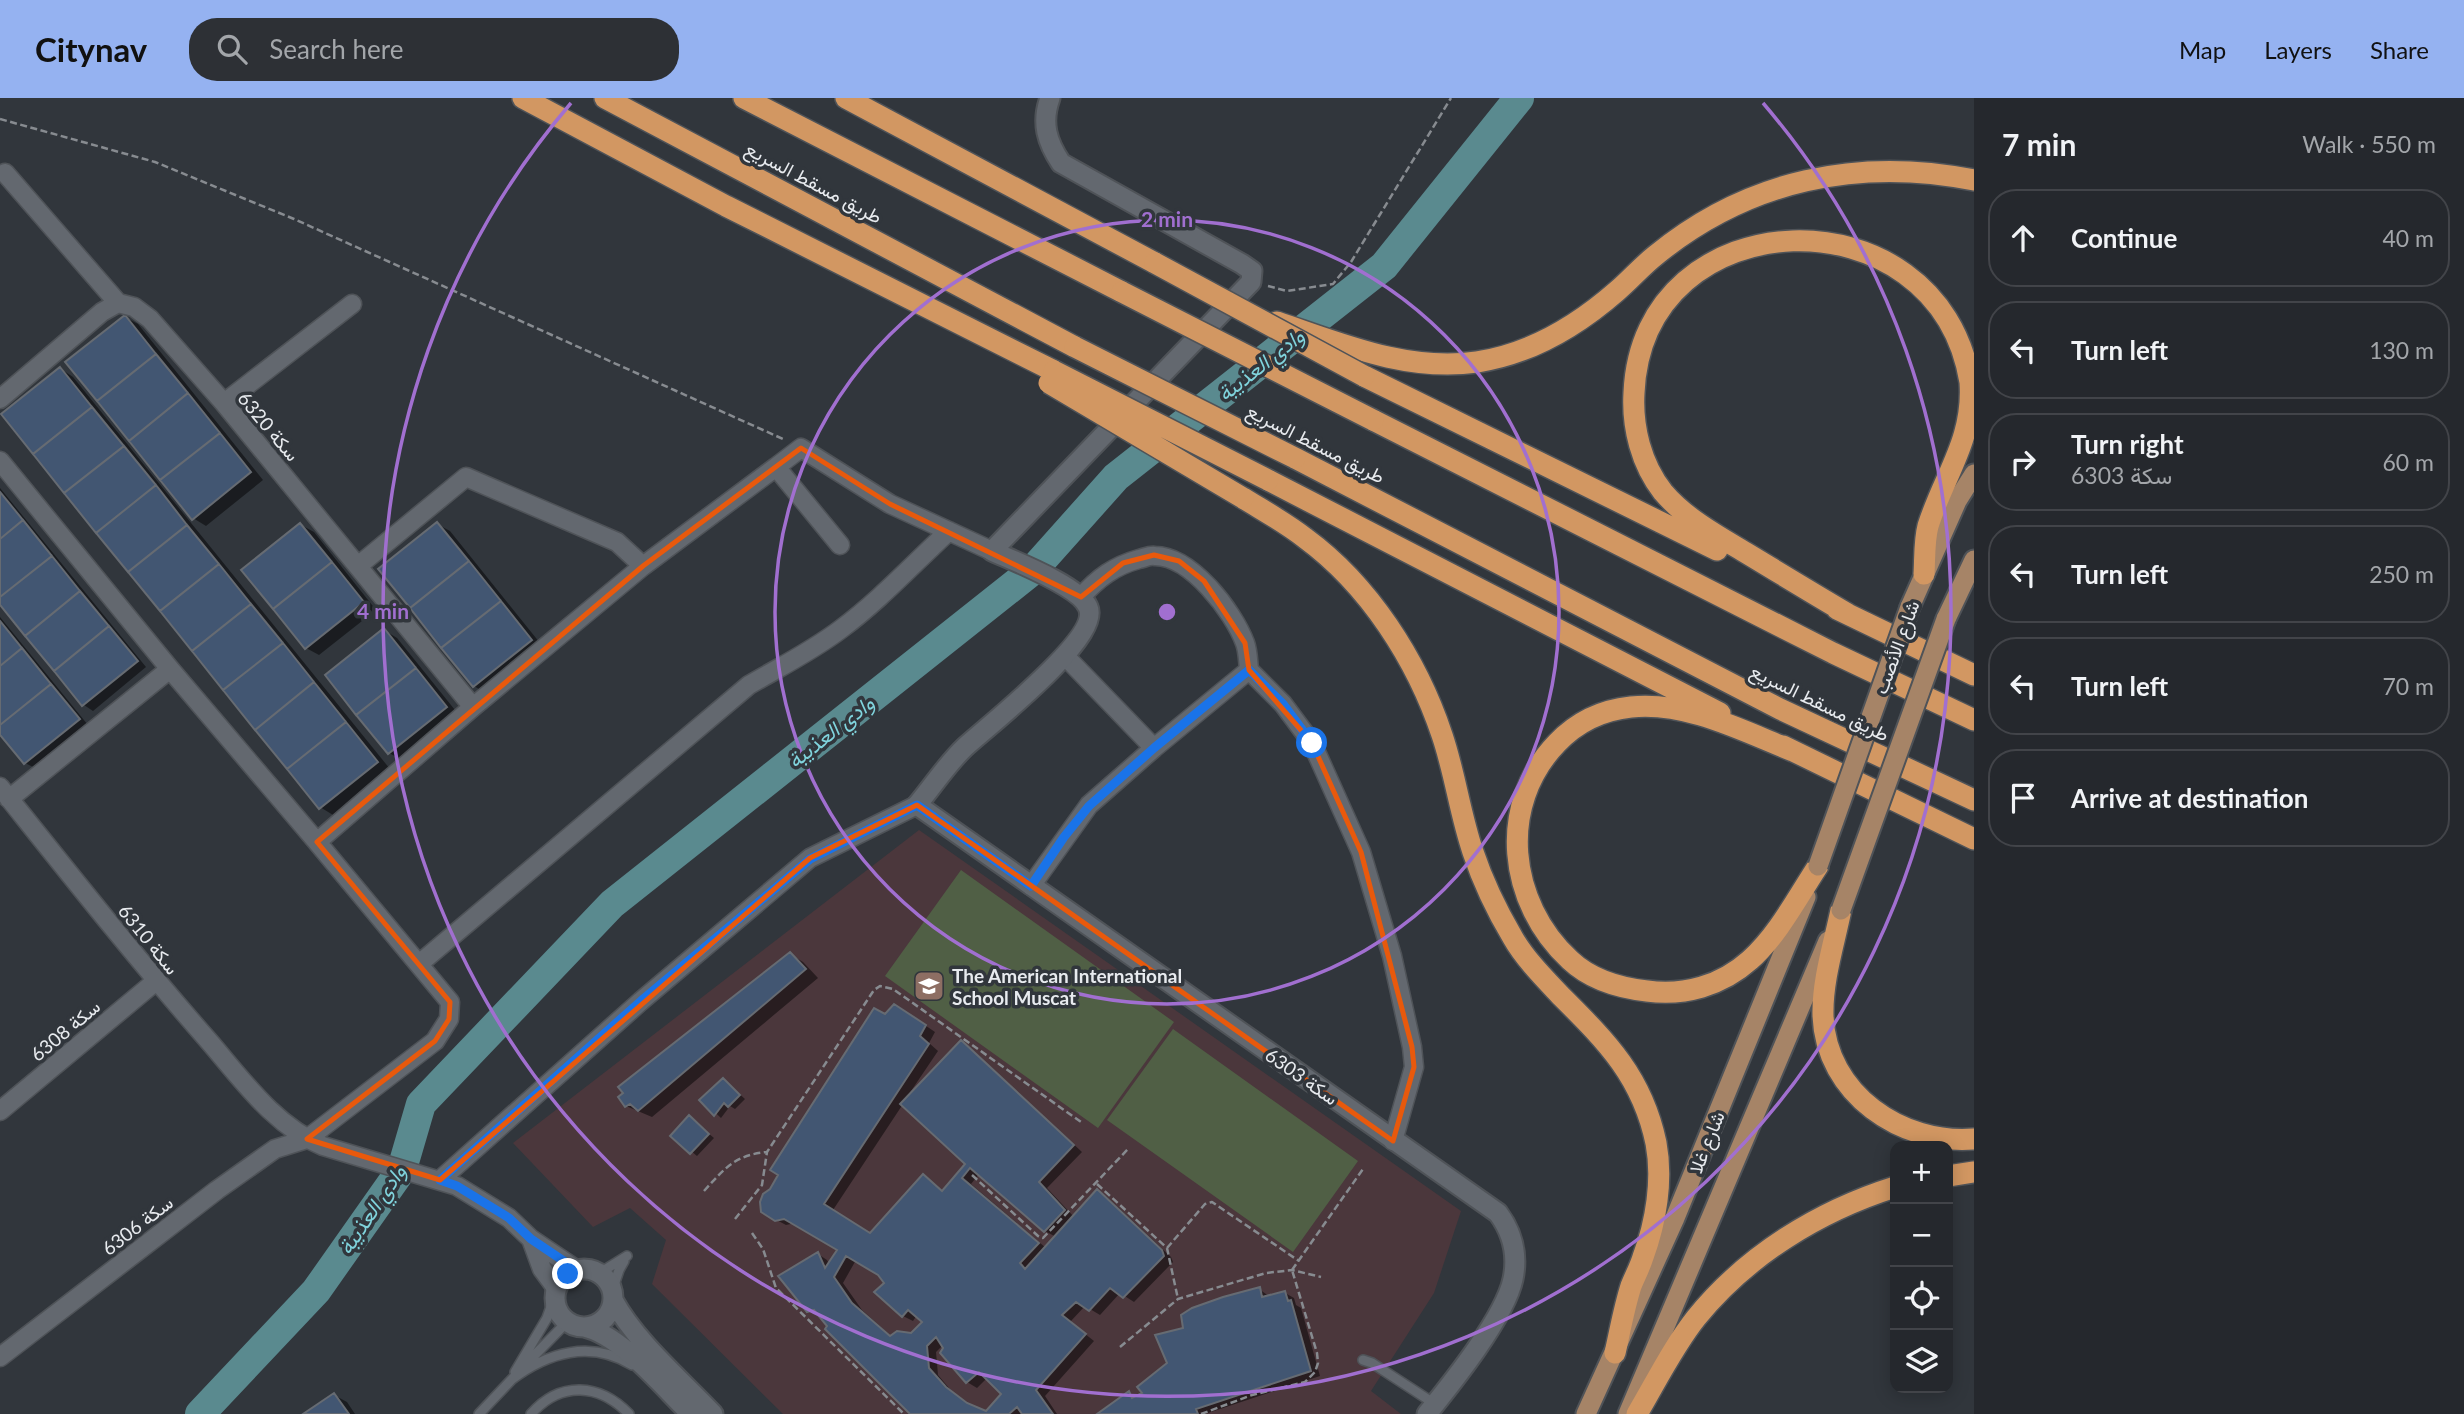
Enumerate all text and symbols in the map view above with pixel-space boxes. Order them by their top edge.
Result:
search box [189,18,679,81]
text: Citynav [35,29,147,69]
icon: search [213,30,251,68]
text: Search here [269,33,403,65]
text: Map [2179,35,2226,64]
text: Layers [2264,35,2332,64]
text: Share [2370,35,2429,64]
text: 7 min [2002,126,2076,162]
text: Walk · 550 m [2302,130,2436,158]
street label: طريق مسقط السريع [740,136,886,230]
text: 2 min [1141,206,1193,231]
icon: ahead [2004,219,2042,257]
text: Continue [2071,222,2177,254]
text: 40 m [2383,224,2434,252]
water label: وادي العذيبة [1212,322,1312,410]
icon: left [2004,331,2042,369]
text: Turn left [2071,334,2168,366]
text: 130 m [2369,336,2434,364]
street label: سكة 6320 [233,387,305,465]
street label: طريق مسقط السريع [1242,398,1389,490]
text: Turn right [2071,428,2184,460]
icon: right [2004,443,2042,481]
text: 60 m [2383,448,2434,476]
text: سكة 6303 [2071,461,2172,489]
icon: left [2004,555,2042,593]
text: Turn left [2071,558,2168,590]
text: 250 m [2369,560,2434,588]
street label: شارع الأنصب [1868,597,1925,698]
text: 4 min [357,598,409,623]
centre of rings [1155,600,1179,624]
street label: طريق مسقط السريع [1745,658,1893,748]
icon: left [2004,667,2042,705]
text: Turn left [2071,670,2168,702]
text: 70 m [2383,672,2434,700]
water label: وادي العذيبة [782,689,882,777]
route start [1296,727,1327,758]
icon: arrive [2004,779,2042,817]
text: Arrive at destination [2071,782,2308,814]
street label: سكة 6310 [114,899,184,979]
place label: The American International School Muscat [952,964,1182,1009]
school or university icon: The American International School Muscat [912,969,946,1003]
street label: سكة 6308 [26,994,104,1066]
street label: سكة 6303 [1261,1043,1343,1109]
street label: شارع غلا [1683,1108,1731,1177]
map controls [1890,1141,1953,1393]
button: + [1890,1141,1953,1204]
water label: وادي العذيبة [332,1159,415,1262]
street label: سكة 6306 [97,1190,177,1260]
button: − [1890,1204,1953,1267]
route end [552,1258,583,1289]
button: locate [1890,1267,1953,1330]
button: layers [1890,1330,1953,1393]

